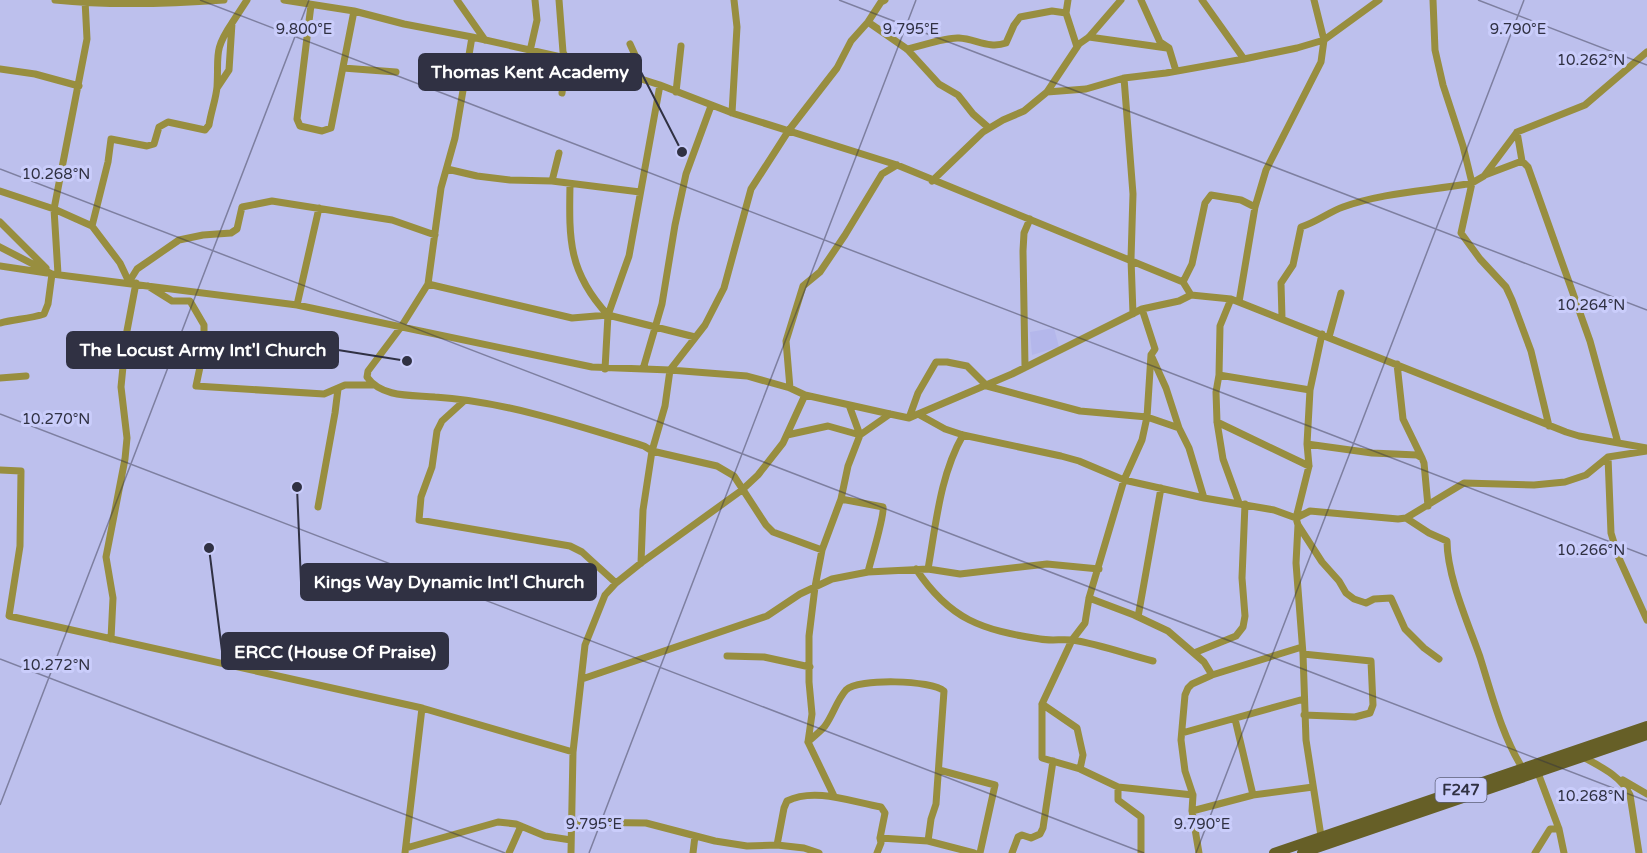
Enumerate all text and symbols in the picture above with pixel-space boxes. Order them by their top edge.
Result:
text: 9.800°E [276,20,332,38]
text: 9.795°E [883,20,939,38]
text: 9.790°E [1490,20,1546,38]
text: 10.262°N [1557,51,1625,69]
callout: Thomas Kent Academy [419,54,641,90]
text: Thomas Kent Academy [430,61,629,83]
text: 10.268°N [22,165,90,183]
text: 10.264°N [1557,296,1625,314]
callout: The Locust Army Int'l Church [67,332,338,368]
text: The Locust Army Int'l Church [79,339,326,361]
text: 10.270°N [22,410,90,428]
text: 10.266°N [1557,541,1625,559]
callout: Kings Way Dynamic Int'l Church [301,564,596,600]
text: Kings Way Dynamic Int'l Church [314,571,584,593]
callout: ERCC (House Of Praise) [222,633,448,669]
text: ERCC (House Of Praise) [234,641,436,663]
text: 10.272°N [22,656,90,674]
road number: F247 [1436,778,1486,802]
text: 10.268°N [1557,787,1625,805]
text: 9.795°E [566,815,622,833]
text: 9.790°E [1174,815,1230,833]

